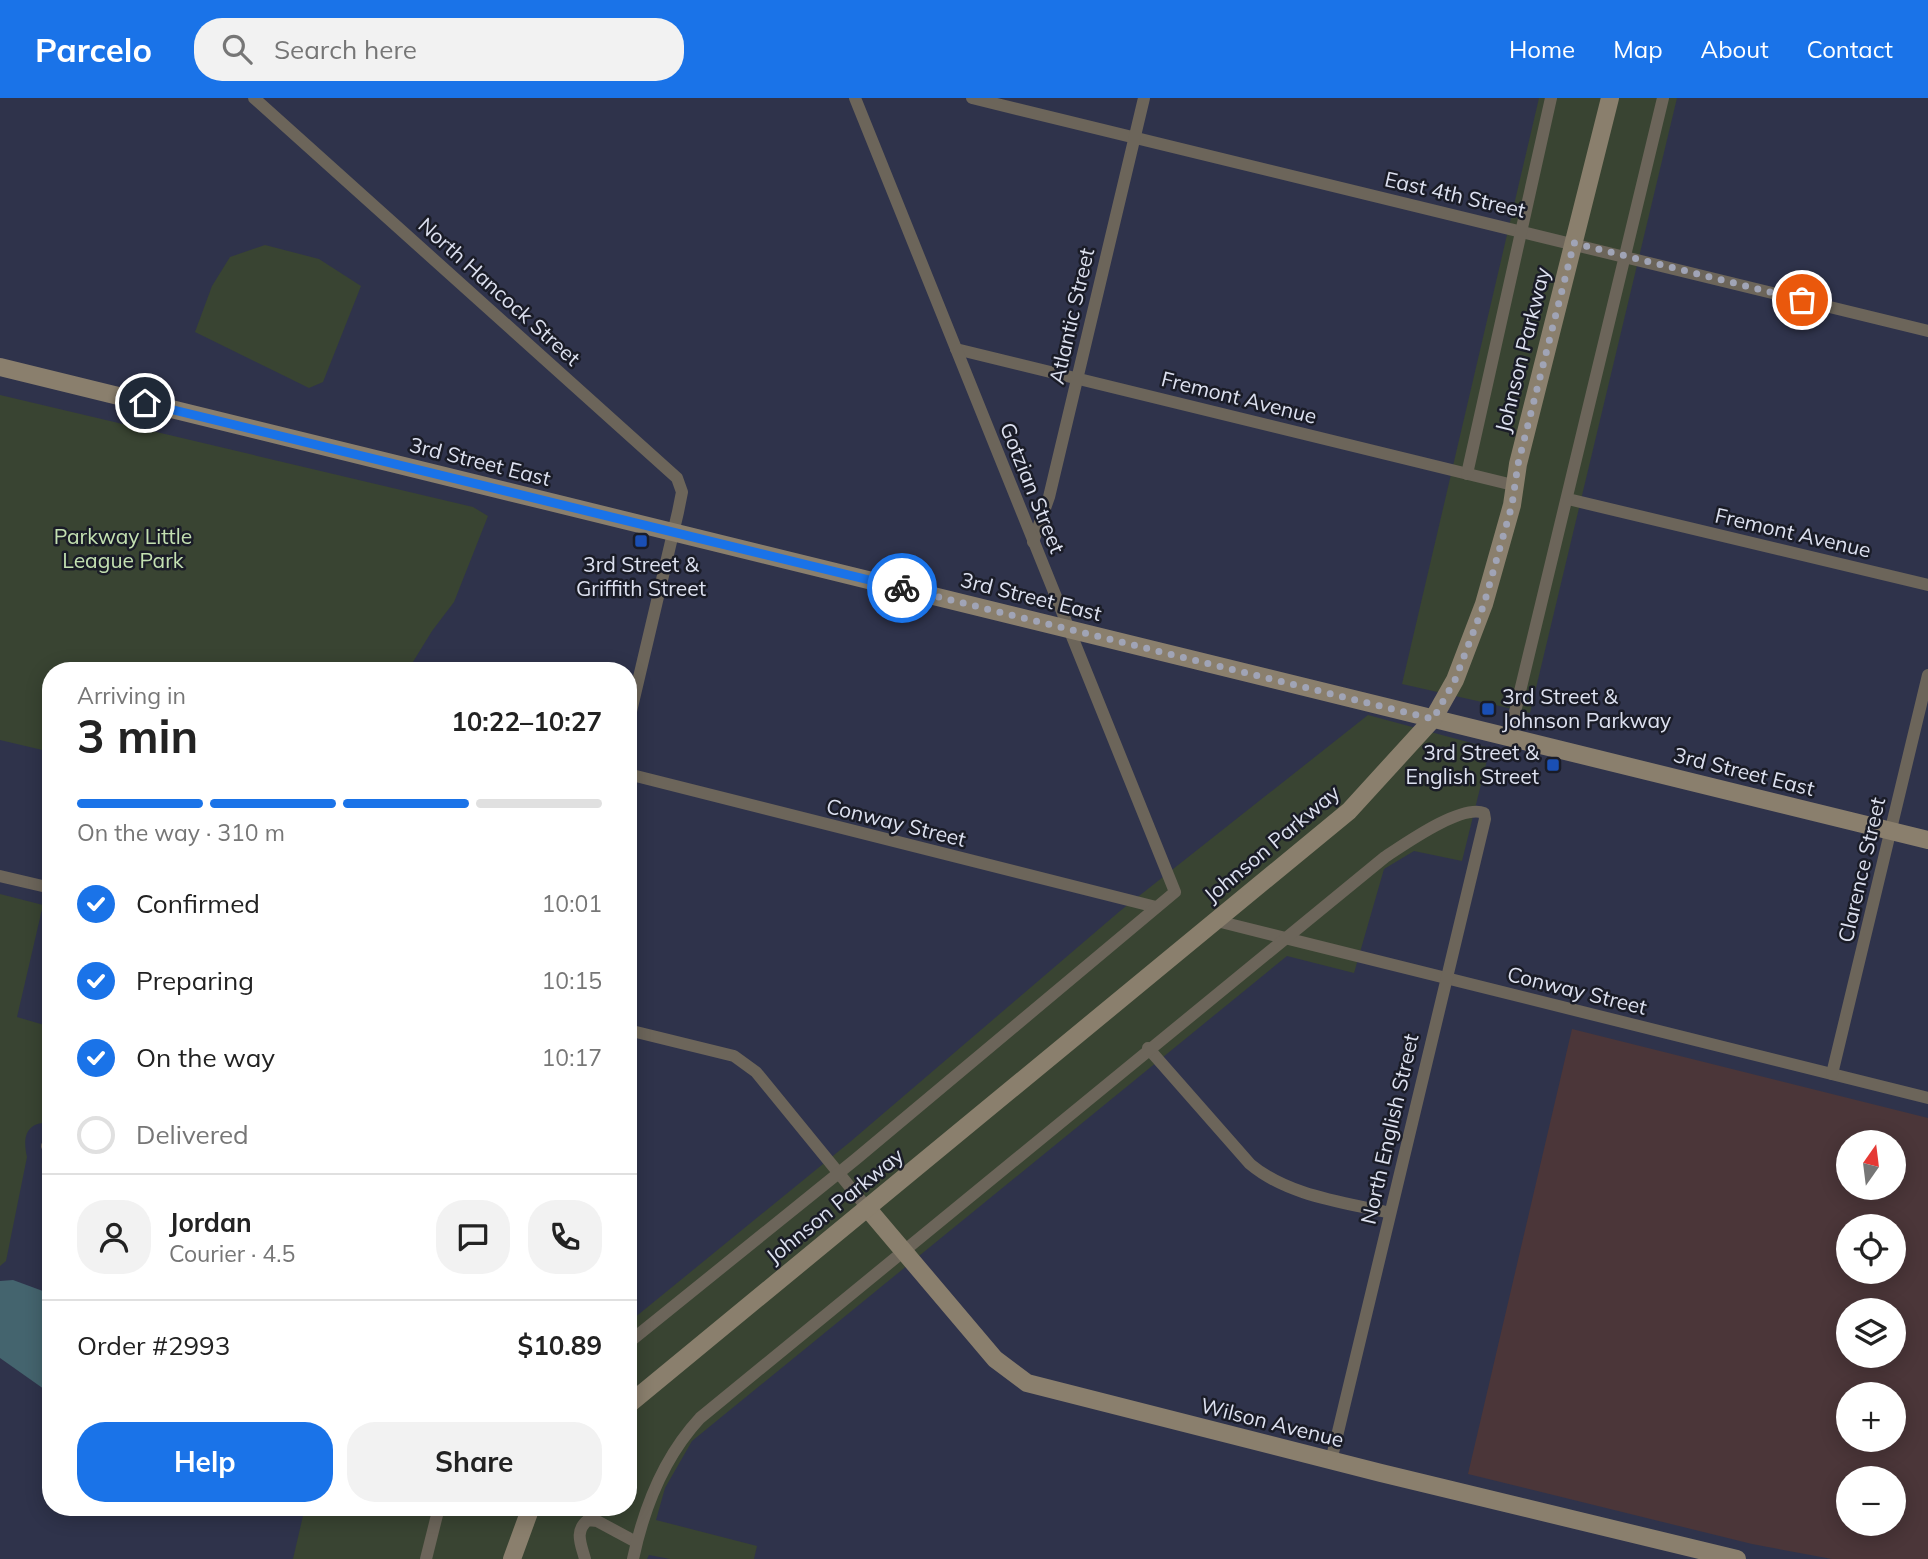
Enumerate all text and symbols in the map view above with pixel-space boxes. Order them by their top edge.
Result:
search box [194,18,684,81]
text: Parcelo [35,29,152,70]
icon: search [218,30,256,68]
text: Search here [274,33,417,66]
text: Home [1509,34,1575,64]
text: Map [1613,34,1663,64]
text: About [1701,34,1769,64]
text: Contact [1807,34,1893,64]
street label: East 4th Street [1382,165,1528,223]
street label: North Hancock Street [413,212,586,371]
street label: Atlantic Street [1043,245,1099,386]
street label: Johnson Parkway [1489,265,1555,435]
pin [1772,270,1832,330]
icon: bag [1783,281,1821,319]
street label: Fremont Avenue [1159,365,1320,429]
pin [115,373,175,433]
icon: home [126,384,164,422]
street label: Gotzian Street [995,418,1071,557]
street label: 3rd Street East [407,431,553,491]
street label: Fremont Avenue [1713,501,1874,563]
park label: Parkway Little League Park [54,523,192,573]
marker: 3rd Street & Griffith Street [633,533,649,549]
place label: 3rd Street & Griffith Street [576,551,706,601]
courier [867,553,937,623]
street label: 3rd Street East [958,566,1104,626]
icon: bike [883,569,921,607]
text: Arriving in [77,681,186,710]
place label: 3rd Street & Johnson Parkway [1502,683,1671,733]
marker: 3rd Street & Johnson Parkway [1480,701,1496,717]
text: 10:22–10:27 [451,705,602,738]
text: 3 min [77,707,198,765]
place label: 3rd Street & English Street [1405,739,1540,789]
street label: 3rd Street East [1671,741,1817,801]
marker: 3rd Street & English Street [1545,757,1561,773]
street label: Johnson Parkway [1198,779,1345,908]
street label: Conway Street [824,792,969,852]
street label: Clarence Street [1832,795,1890,945]
text: On the way · 310 m [77,818,285,847]
icon: check [77,885,115,923]
text: Confirmed [136,887,260,920]
text: 10:01 [542,889,602,918]
street label: Conway Street [1505,960,1650,1020]
icon: check [77,962,115,1000]
text: Preparing [136,964,254,997]
text: 10:15 [542,966,602,995]
street label: North English Street [1354,1031,1424,1227]
icon: check [77,1039,115,1077]
text: On the way [136,1041,275,1074]
text: 10:17 [542,1043,602,1072]
text: Delivered [136,1118,249,1151]
north arrow [1836,1130,1906,1200]
map controls [1836,1130,1906,1536]
street label: Johnson Parkway [760,1142,908,1269]
button: person [77,1200,151,1274]
button: chat [436,1200,510,1274]
button: phone [528,1200,602,1274]
text: Jordan [169,1206,252,1239]
button: locate [1836,1214,1906,1284]
text: Courier · 4.5 [169,1239,295,1268]
button: layers [1836,1298,1906,1368]
text: Order #2993 [77,1329,230,1362]
text: $10.89 [518,1329,602,1362]
button: + [1836,1382,1906,1452]
street label: Wilson Avenue [1198,1392,1347,1452]
button: Help [77,1422,333,1502]
button: Share [347,1422,602,1502]
button: − [1836,1466,1906,1536]

